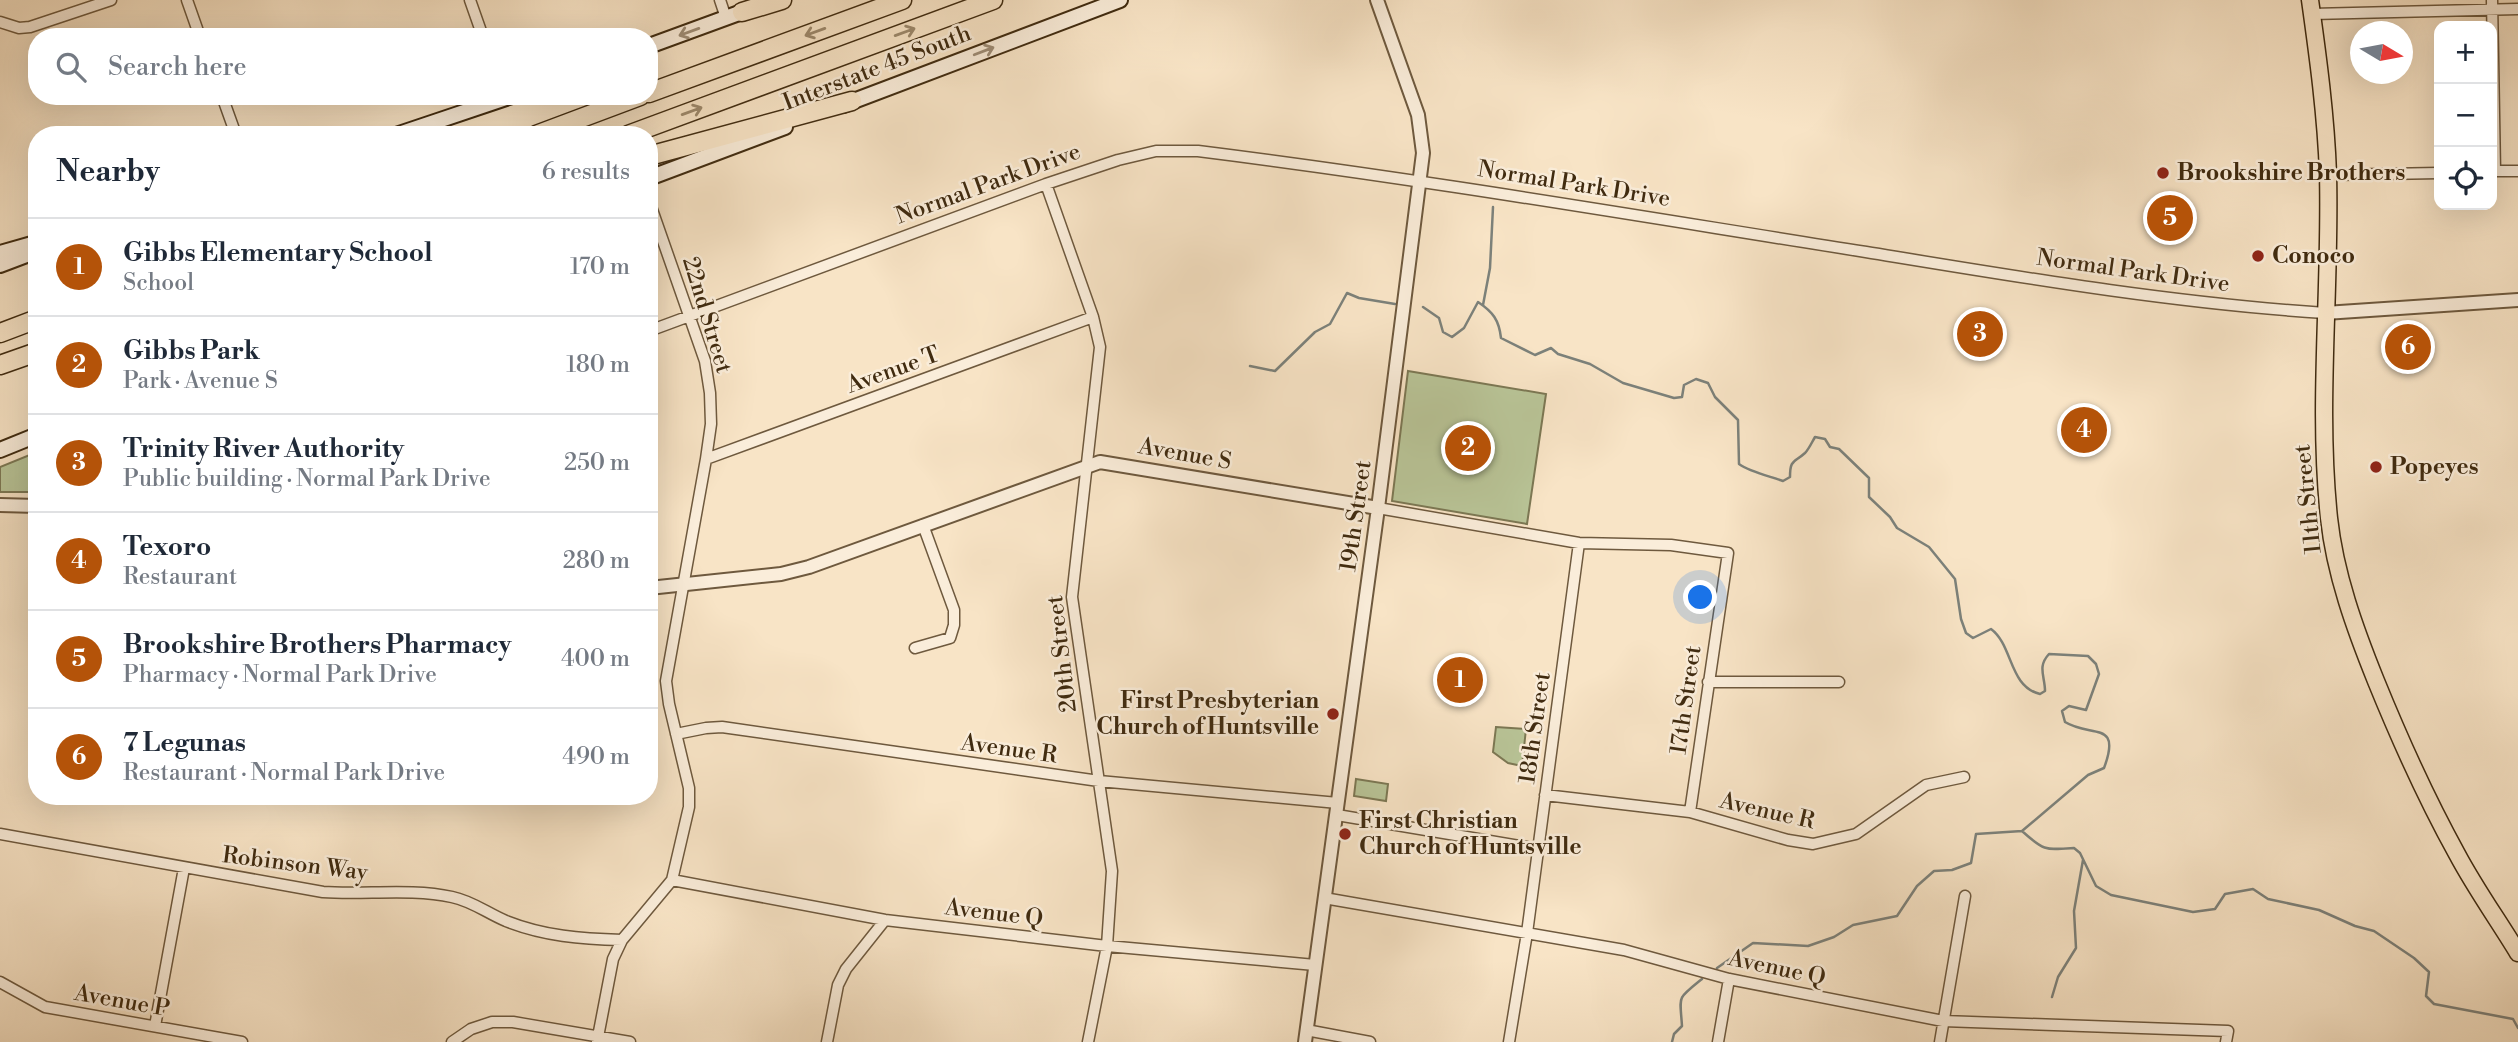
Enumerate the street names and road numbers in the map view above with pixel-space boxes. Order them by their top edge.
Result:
street label: Interstate 45 South [779,19,975,117]
street label: Normal Park Drive [892,138,1084,230]
street label: Normal Park Drive [1476,155,1672,213]
street label: Normal Park Drive [2035,244,2231,298]
street label: 22nd Street [676,253,738,377]
street label: Avenue T [842,340,943,400]
street label: Avenue S [1135,432,1234,476]
street label: 11th Street [2288,443,2328,555]
street label: 19th Street [1334,458,1378,574]
street label: 20th Street [1041,594,1083,714]
street label: 17th Street [1665,644,1707,756]
street label: 18th Street [1513,670,1557,786]
street label: Avenue R [958,728,1060,770]
street label: Avenue R [1716,786,1818,836]
street label: Robinson Way [221,841,370,887]
street label: Avenue Q [942,893,1045,933]
street label: Avenue Q [1725,944,1828,992]
street label: Avenue P [71,979,172,1023]

